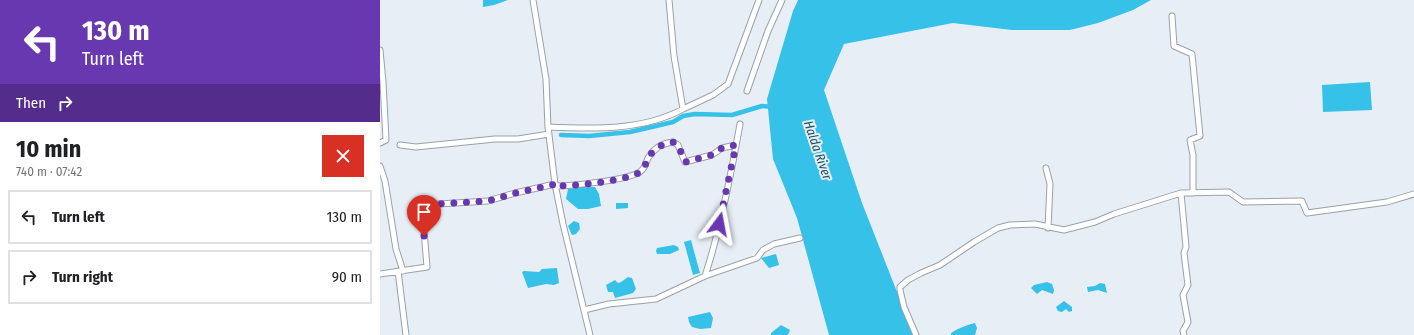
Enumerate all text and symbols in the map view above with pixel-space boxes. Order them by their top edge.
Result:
text: 130 m [82,14,150,47]
icon: left [16,16,68,68]
text: Turn left [82,48,144,70]
icon: right [54,92,76,114]
text: Then [16,94,46,112]
water label: Halda River [801,119,835,182]
text: 10 min [16,135,81,163]
button: close [322,135,364,177]
text: 740 m · 07:42 [16,164,82,179]
pin [407,195,441,236]
icon: arrive [413,201,435,223]
position arrow [698,203,740,245]
icon: left [18,206,40,228]
text: Turn left [52,208,105,226]
text: 130 m [327,208,362,226]
icon: right [18,266,40,288]
text: Turn right [52,268,113,286]
text: 90 m [332,268,362,286]

